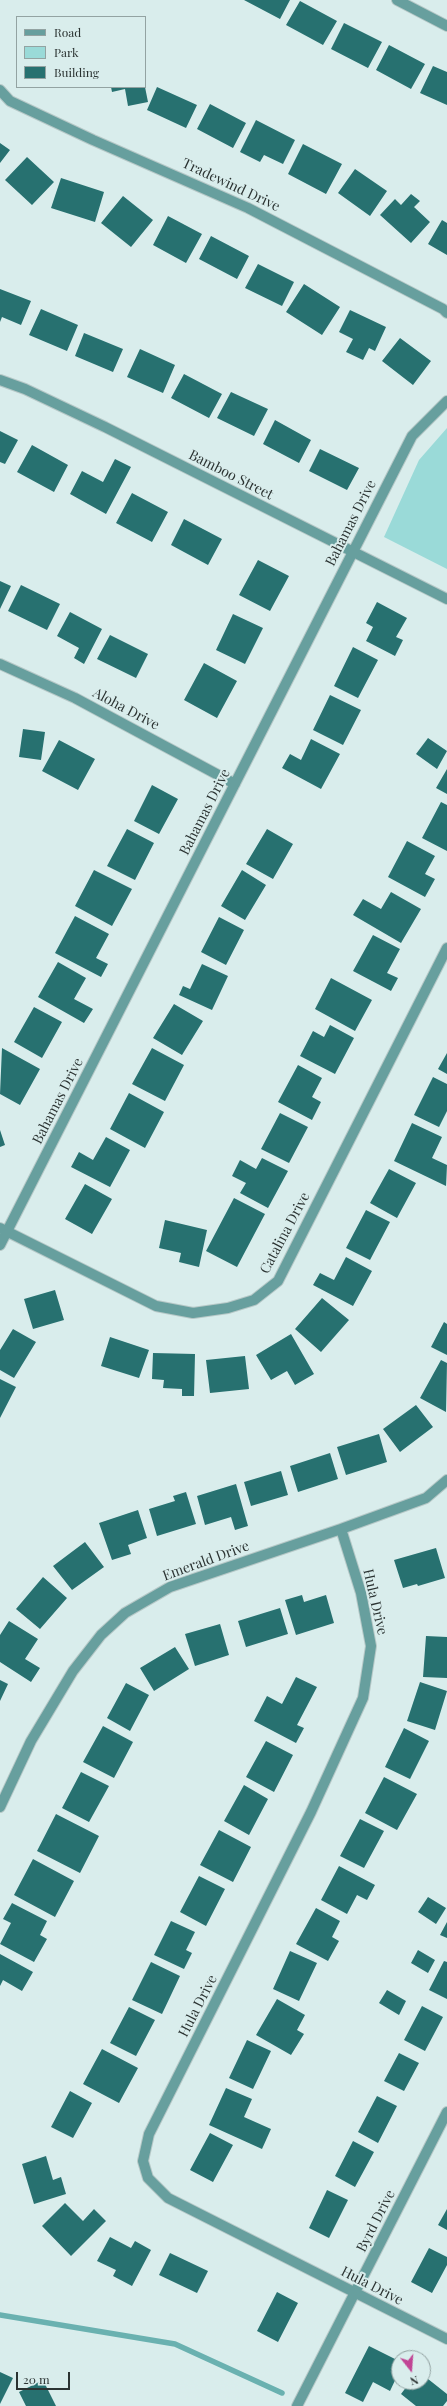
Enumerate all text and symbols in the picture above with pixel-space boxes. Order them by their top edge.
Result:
legend [16,16,146,88]
text: Road [54,24,81,40]
text: Park [54,44,79,60]
text: Building [54,64,99,80]
street label: Tradewind Drive [179,155,283,215]
street label: Bamboo Street [186,447,276,503]
street label: Bahamas Drive [322,477,380,569]
street label: Aloha Drive [90,684,162,734]
street label: Bahamas Drive [176,766,234,858]
street label: Bahamas Drive [29,1055,87,1147]
street label: Catalina Drive [257,1189,313,1277]
street label: Emerald Drive [160,1538,252,1584]
street label: Hula Drive [359,1567,391,1637]
street label: Hula Drive [175,1972,221,2040]
street label: Byrd Drive [353,2187,399,2255]
street label: Hula Drive [338,2263,406,2309]
north arrow [391,2350,431,2390]
scale bar [18,2364,72,2390]
text: 20 m [23,2371,50,2387]
text: N [408,2373,420,2389]

